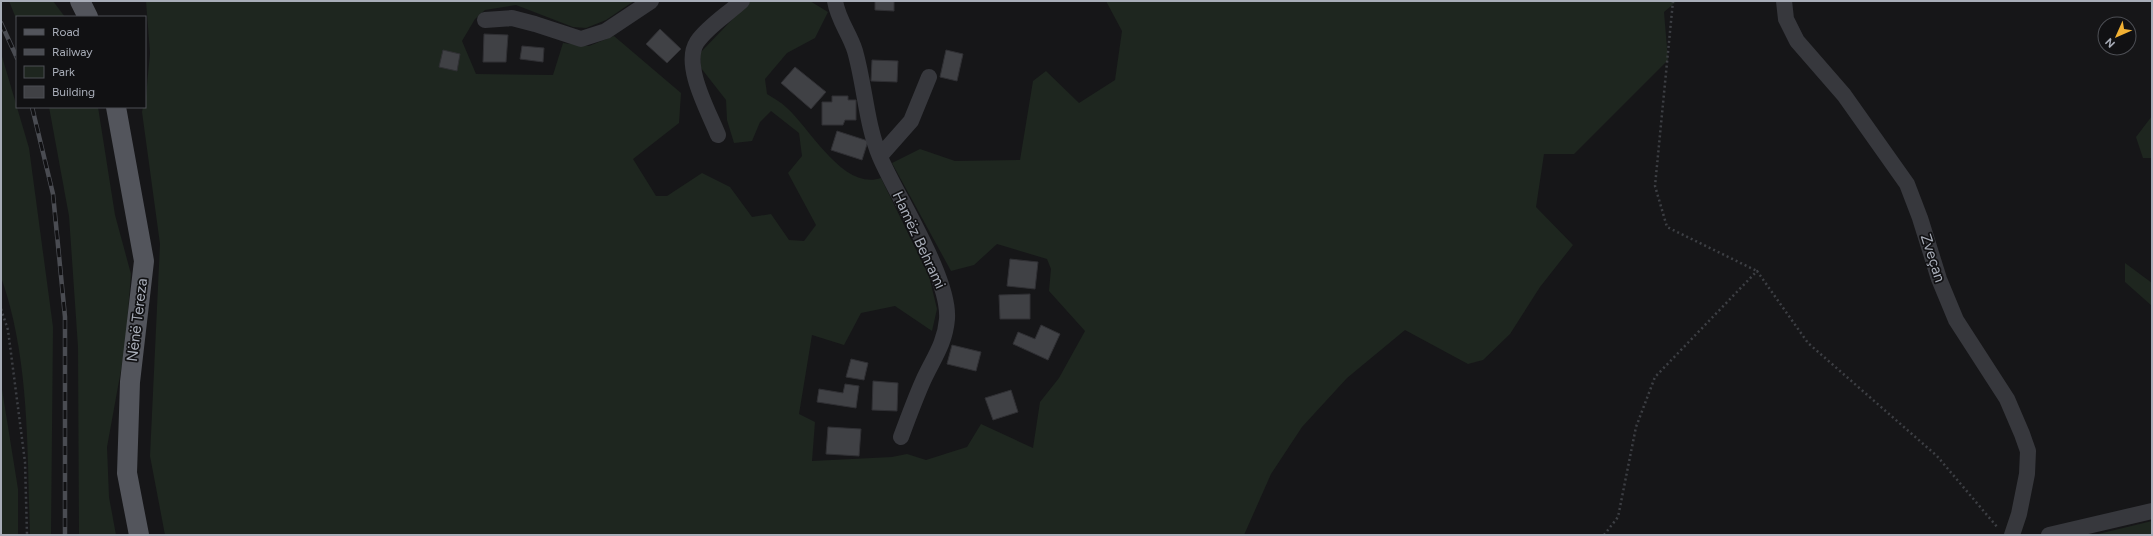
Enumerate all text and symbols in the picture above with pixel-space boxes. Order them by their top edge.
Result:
legend [16,16,146,108]
north arrow [2097,16,2137,56]
text: Road [52,25,80,39]
text: N [2103,35,2118,50]
text: Railway [52,45,93,59]
text: Park [52,65,75,79]
text: Building [52,85,95,99]
street label: Hamëz Behrami [889,188,949,292]
street label: Zveçan [1917,232,1949,284]
street label: Nënë Tereza [123,277,151,363]

